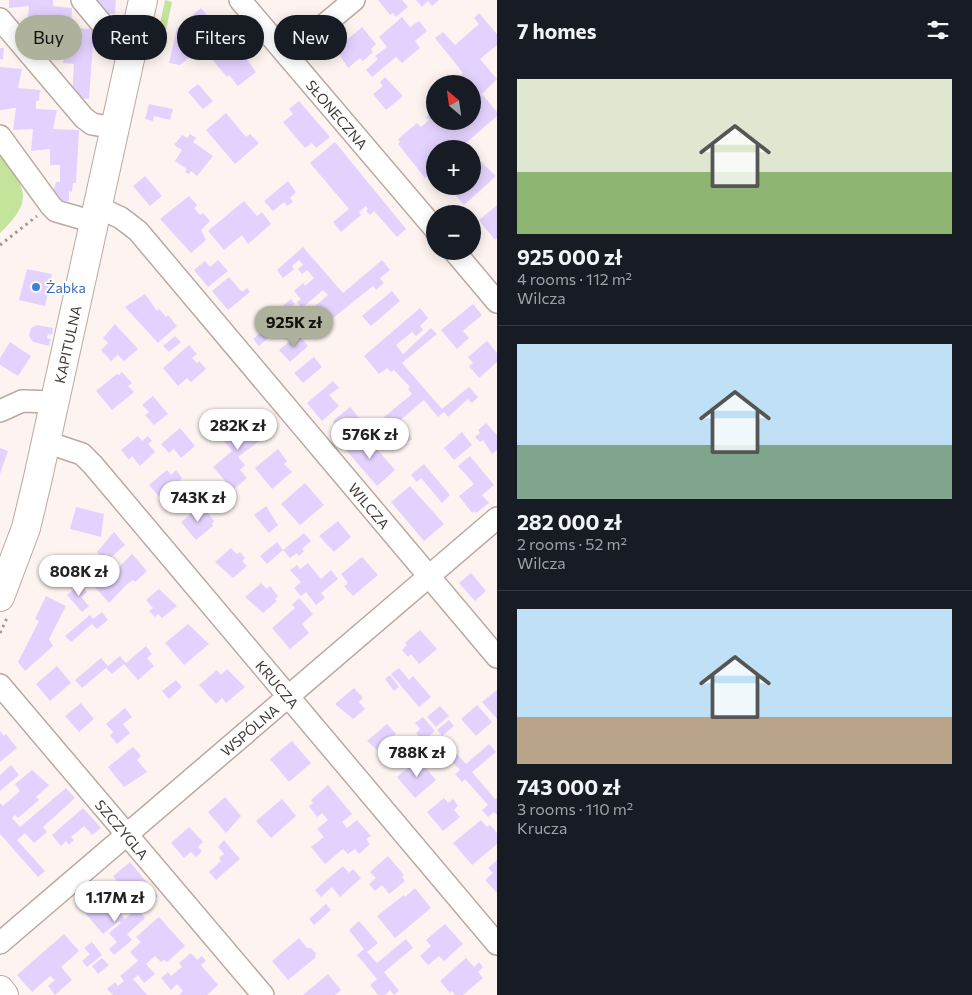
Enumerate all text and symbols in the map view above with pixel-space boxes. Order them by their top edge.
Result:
chip: Buy [15,15,82,60]
chip: Rent [92,15,167,60]
chip: Filters [177,15,264,60]
chip: New [274,15,347,60]
icon: filters [924,16,952,44]
text: 7 homes [517,18,596,43]
north arrow [426,75,481,130]
map controls [426,75,481,260]
street label: SŁONECZNA [303,76,372,153]
icon: home [690,111,780,201]
button: + [426,140,481,195]
button: − [426,205,481,260]
text: 925 000 zł [517,244,622,269]
text: 4 rooms · 112 m² [517,269,632,288]
place label: Żabka [46,279,86,296]
marker: Żabka [30,281,42,293]
text: Wilcza [517,288,566,307]
street label: KAPITULNA [50,303,84,385]
pin: 925K zł [248,306,340,348]
text: 925K zł [266,312,322,331]
icon: home [690,377,780,467]
pin: 282K zł [192,408,284,451]
text: 282K zł [210,415,266,434]
pin: 576K zł [324,418,416,460]
text: 576K zł [342,424,398,443]
street label: WILCZA [345,479,394,532]
pin: 743K zł [152,480,244,523]
text: 743K zł [170,487,226,506]
text: 282 000 zł [517,509,622,534]
text: 2 rooms · 52 m² [517,534,627,553]
text: Wilcza [517,553,566,572]
pin: 808K zł [33,554,125,597]
text: 808K zł [50,561,108,580]
icon: home [690,642,780,732]
street label: KRUCZA [253,657,303,712]
street label: WSPÓLNA [217,700,282,759]
pin: 788K zł [371,736,463,778]
text: 788K zł [389,742,445,761]
text: 743 000 zł [517,774,621,799]
street label: SZCZYGLA [92,796,153,863]
text: 3 rooms · 110 m² [517,799,633,818]
text: Krucza [517,818,567,837]
pin: 1.17M zł [63,880,167,923]
text: 1.17M zł [86,887,144,906]

